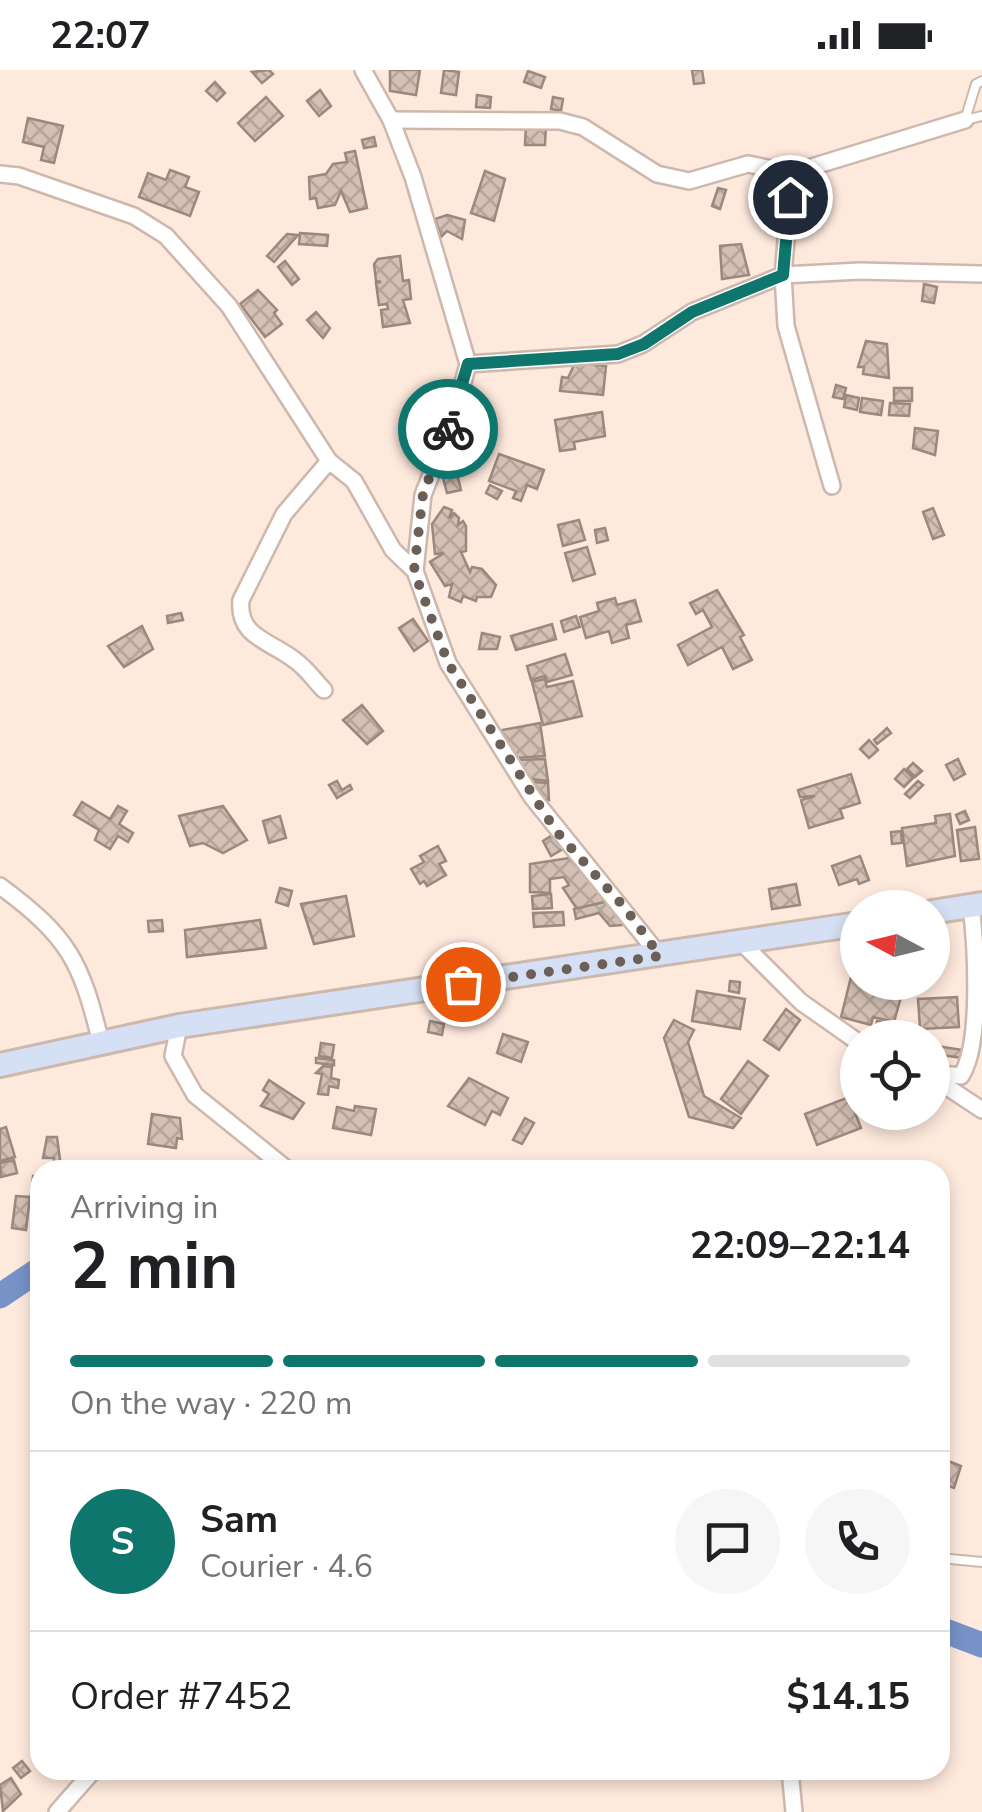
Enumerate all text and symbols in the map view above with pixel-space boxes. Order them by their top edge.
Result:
text: 22:07 [50,10,151,61]
pin [748,155,833,240]
icon: home [763,170,818,225]
courier [398,379,498,479]
icon: bike [421,402,476,457]
north arrow [840,890,950,1000]
map controls [840,890,950,1130]
pin [421,942,506,1027]
icon: bag [436,957,491,1012]
button: locate [840,1020,950,1130]
text: Arriving in [70,1186,218,1229]
text: 22:09–22:14 [690,1220,910,1271]
text: 2 min [70,1222,238,1311]
text: On the way · 220 m [70,1382,352,1425]
button: chat [675,1489,780,1594]
button: phone [805,1489,910,1594]
text: Sam [200,1494,278,1545]
text: S [111,1516,134,1567]
text: Courier · 4.6 [200,1545,373,1588]
text: Order #7452 [70,1671,292,1722]
text: $14.15 [787,1671,910,1722]

